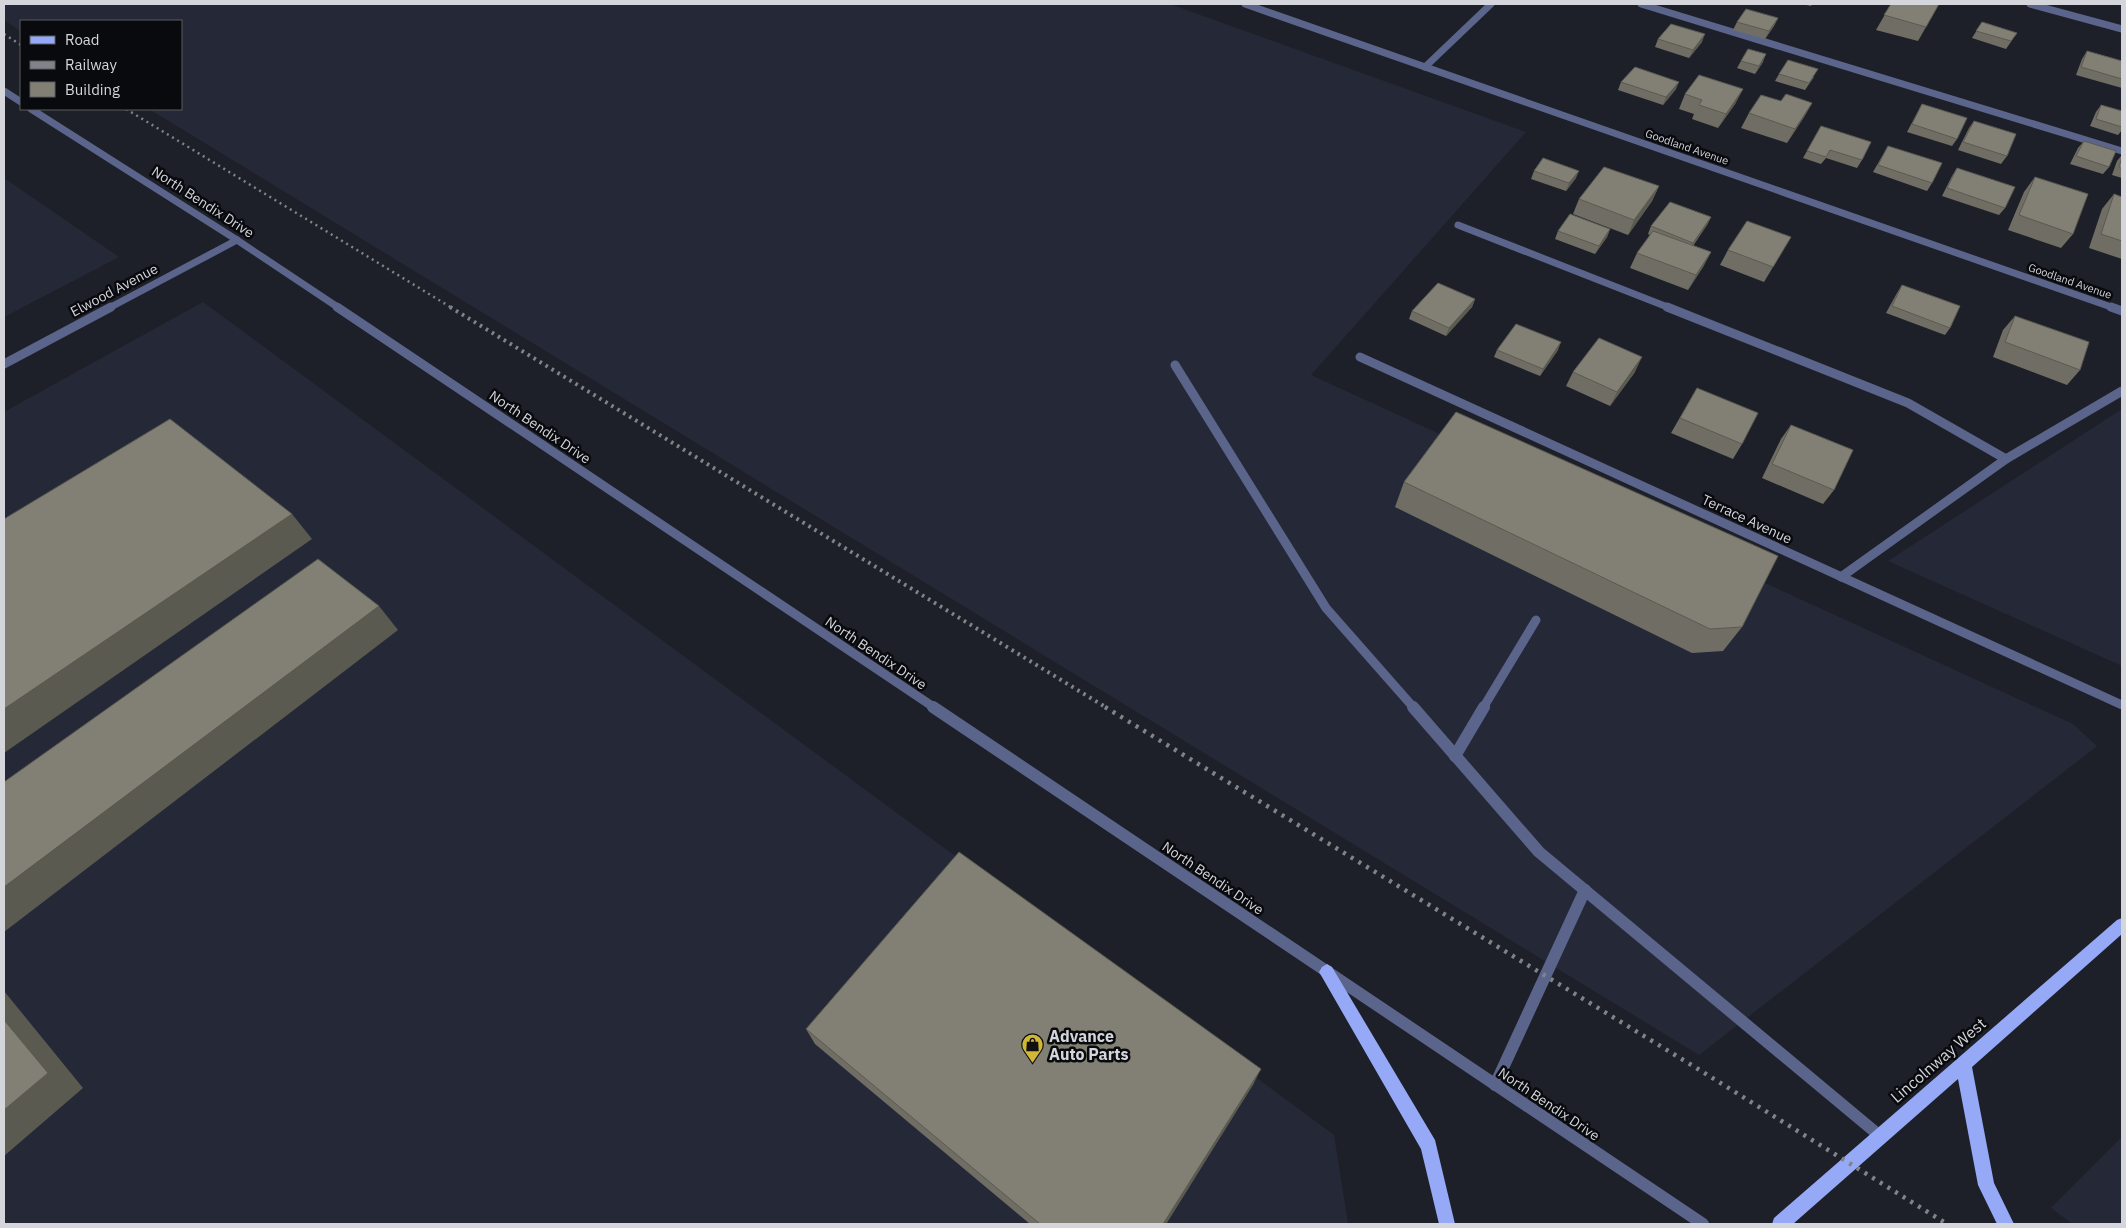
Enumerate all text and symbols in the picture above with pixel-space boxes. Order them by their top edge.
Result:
legend [20,20,182,110]
text: Road [65,30,100,49]
text: Railway [65,55,118,74]
text: Building [65,80,120,99]
street label: Goodland Avenue [1644,126,1730,168]
street label: North Bendix Drive [148,162,258,242]
street label: Elwood Avenue [67,259,161,321]
street label: Goodland Avenue [2027,260,2113,302]
street label: North Bendix Drive [486,386,594,468]
street label: Terrace Avenue [1699,490,1795,548]
street label: North Bendix Drive [822,612,930,694]
street label: North Bendix Drive [1159,837,1267,919]
street label: Lincolnway West [1886,1013,1990,1107]
place label: Advance Auto Parts [1049,1026,1128,1064]
shop icon: Advance Auto Parts [1021,1033,1045,1064]
street label: North Bendix Drive [1495,1063,1603,1145]

